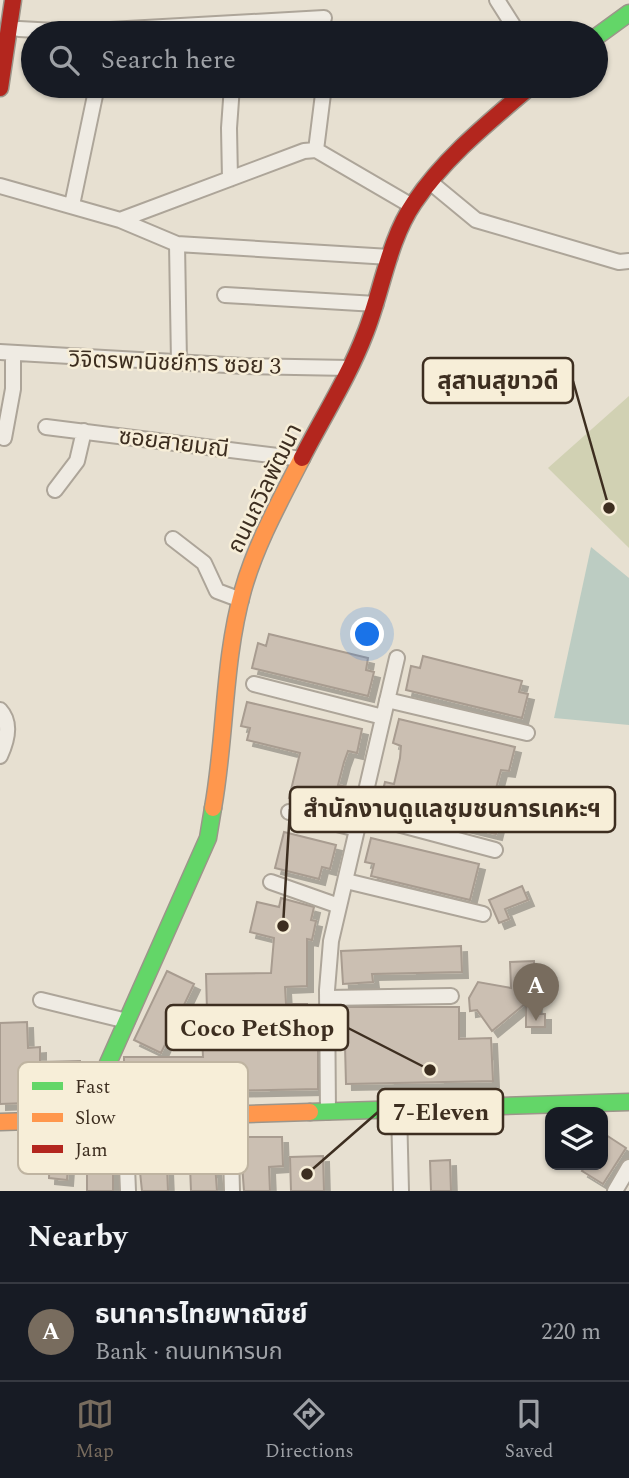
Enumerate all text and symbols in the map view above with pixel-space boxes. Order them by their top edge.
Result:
search box [21,21,608,98]
text: Search here [101,40,236,80]
icon: search [45,41,83,79]
street label: วิจิตรพานิชย์การ ซอย 3 [68,342,282,385]
callout: สุสานสุขาวดี [423,358,573,403]
text: สุสานสุขาวดี [437,364,559,400]
street label: ถนนถวิลพัฒนา [219,418,312,559]
street label: ซอยสายมณี [117,419,231,468]
your location [350,617,384,651]
callout: สำนักงานดูแลชุมชนการเคหะฯ [290,787,615,832]
text: สำนักงานดูแลชุมชนการเคหะฯ [303,792,601,828]
pin: A [513,963,559,1021]
callout: Coco PetShop [166,1005,348,1050]
text: Coco PetShop [180,1011,334,1047]
legend [18,1062,248,1174]
text: Fast [75,1073,111,1102]
callout: 7-Eleven [378,1089,503,1134]
text: 7-Eleven [393,1095,490,1131]
text: Slow [75,1104,116,1133]
map controls [545,1107,608,1170]
button: layers [545,1107,608,1170]
text: Jam [75,1136,107,1165]
text: Nearby [28,1214,127,1260]
text: ธนาคารไทยพาณิชย์ [95,1295,307,1335]
text: A [42,1315,60,1350]
text: 220 m [541,1315,601,1350]
text: Bank · ถนนทหารบก [95,1335,283,1370]
tab: Map [76,1395,114,1466]
tab: Directions [265,1395,354,1466]
tab: Saved [505,1395,553,1466]

